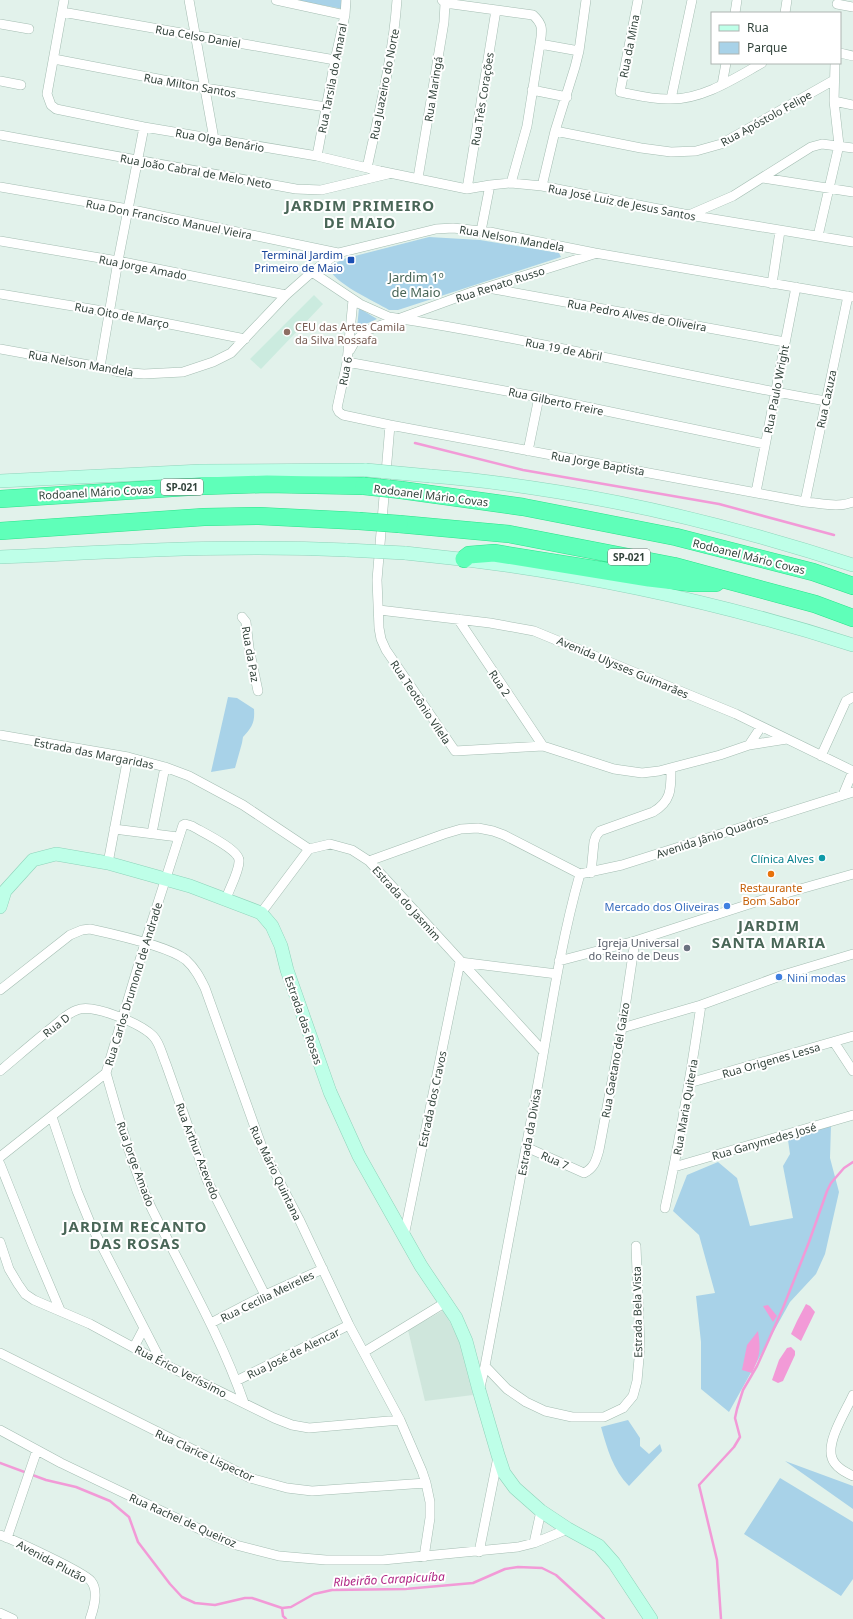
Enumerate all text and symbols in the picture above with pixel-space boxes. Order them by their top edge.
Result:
legend [711,12,841,64]
street label: Rua da Mina [616,13,642,79]
text: Rua [747,19,769,36]
street label: Rua Celso Daniel [154,21,242,51]
street label: Rua Tarsila do Amaral [314,22,350,134]
street label: Rua Juazeiro do Norte [366,27,402,141]
text: Parque [747,39,788,56]
street label: Rua Três Corações [467,51,497,147]
street label: Rua Maringá [420,55,446,123]
street label: Rua Milton Santos [143,69,237,101]
street label: Rua Apóstolo Felipe [718,87,814,149]
street label: Rua Olga Benário [174,125,266,155]
street label: Rua João Cabral de Melo Neto [119,150,273,192]
street label: Rua José Luiz de Jesus Santos [547,180,697,224]
district label: JARDIM PRIMEIRO DE MAIO [283,195,435,232]
street label: Rua Don Francisco Manuel Vieira [85,196,253,242]
street label: Rua Nelson Mandela [458,221,566,255]
place label: Terminal Jardim Primeiro de Maio [254,247,343,275]
street label: Rua Jorge Amado [98,251,189,283]
marker: Terminal Jardim Primeiro de Maio [346,255,356,265]
street label: Rua Renato Russo [453,262,547,306]
district label: Jardim 1º de Maio [386,268,444,301]
street label: Rua Pedro Alves de Oliveira [566,295,708,335]
street label: Rua Oito de Março [74,298,171,332]
place label: CEU das Artes Camila da Silva Rossafa [295,319,405,347]
marker: CEU das Artes Camila da Silva Rossafa [282,327,292,337]
street label: Rua 19 de Abril [524,334,604,364]
street label: Rua Paulo Wright [760,344,792,434]
street label: Rua Nelson Mandela [27,346,135,380]
street label: Rua 6 [335,355,355,387]
street label: Rua Cazuza [813,369,839,429]
street label: Rua Gilberto Freire [507,384,605,418]
street label: Rua Jorge Baptista [550,447,646,479]
road number: SP-021 [161,479,203,495]
street label: Rodoanel Mário Covas [38,481,154,503]
street label: Rodoanel Mário Covas [373,481,489,509]
street label: Rodoanel Mário Covas [691,535,807,577]
road number: SP-021 [608,549,650,565]
street label: Rua da Paz [239,625,263,683]
street label: Avenida Ulysses Guimarães [555,632,691,702]
street label: Rua Teotônio Vilela [387,657,455,747]
street label: Rua 2 [486,667,514,699]
street label: Estrada das Margaridas [33,734,155,772]
street label: Avenida Jânio Quadros [654,811,770,861]
place label: Clínica Alves [750,851,814,866]
marker: Clínica Alves [817,853,827,863]
street label: Estrada do Jasmim [369,862,445,944]
marker: Restaurante Bom Sabor [766,869,776,879]
place label: Restaurante Bom Sabor [740,880,802,908]
place label: Mercado dos Oliveiras [605,899,719,914]
street label: Rua Carlos Drumond de Andrade [101,900,165,1068]
marker: Mercado dos Oliveiras [722,901,732,911]
district label: JARDIM SANTA MARIA [712,915,826,952]
place label: Igreja Universal do Reino de Deus [588,935,679,963]
marker: Igreja Universal do Reino de Deus [682,943,692,953]
place label: Nini modas [787,970,846,985]
marker: Nini modas [774,972,784,982]
street label: Estrada das Rosas [282,974,326,1066]
street label: Rua Gaetano del Gaizo [597,1001,633,1119]
street label: Rua D [39,1010,73,1040]
street label: Rua Origenes Lessa [720,1039,822,1081]
street label: Estrada dos Cravos [414,1049,450,1149]
street label: Rua Maria Quiteria [669,1058,701,1156]
street label: Estrada da Divisa [514,1087,544,1177]
street label: Rua Arthur Azevedo [173,1100,224,1202]
street label: Rua Jorge Amado [114,1119,158,1209]
street label: Rua Ganymedes José [710,1119,818,1163]
street label: Rua Mário Quintana [246,1123,306,1223]
street label: Rua 7 [539,1147,571,1173]
district label: JARDIM RECANTO DAS ROSAS [61,1216,207,1253]
street label: Estrada Bela Vista [629,1266,645,1358]
street label: Rua Cecilia Meireles [218,1267,316,1325]
street label: Rua José de Alencar [244,1324,342,1382]
street label: Rua Érico Veríssimo [132,1341,230,1401]
street label: Rua Clarice Lispector [153,1425,257,1485]
street label: Rua Rachel de Queiroz [127,1490,239,1550]
street label: Avenida Plutão [14,1536,90,1586]
water label: Ribeirão Carapicuíba [333,1568,445,1590]

